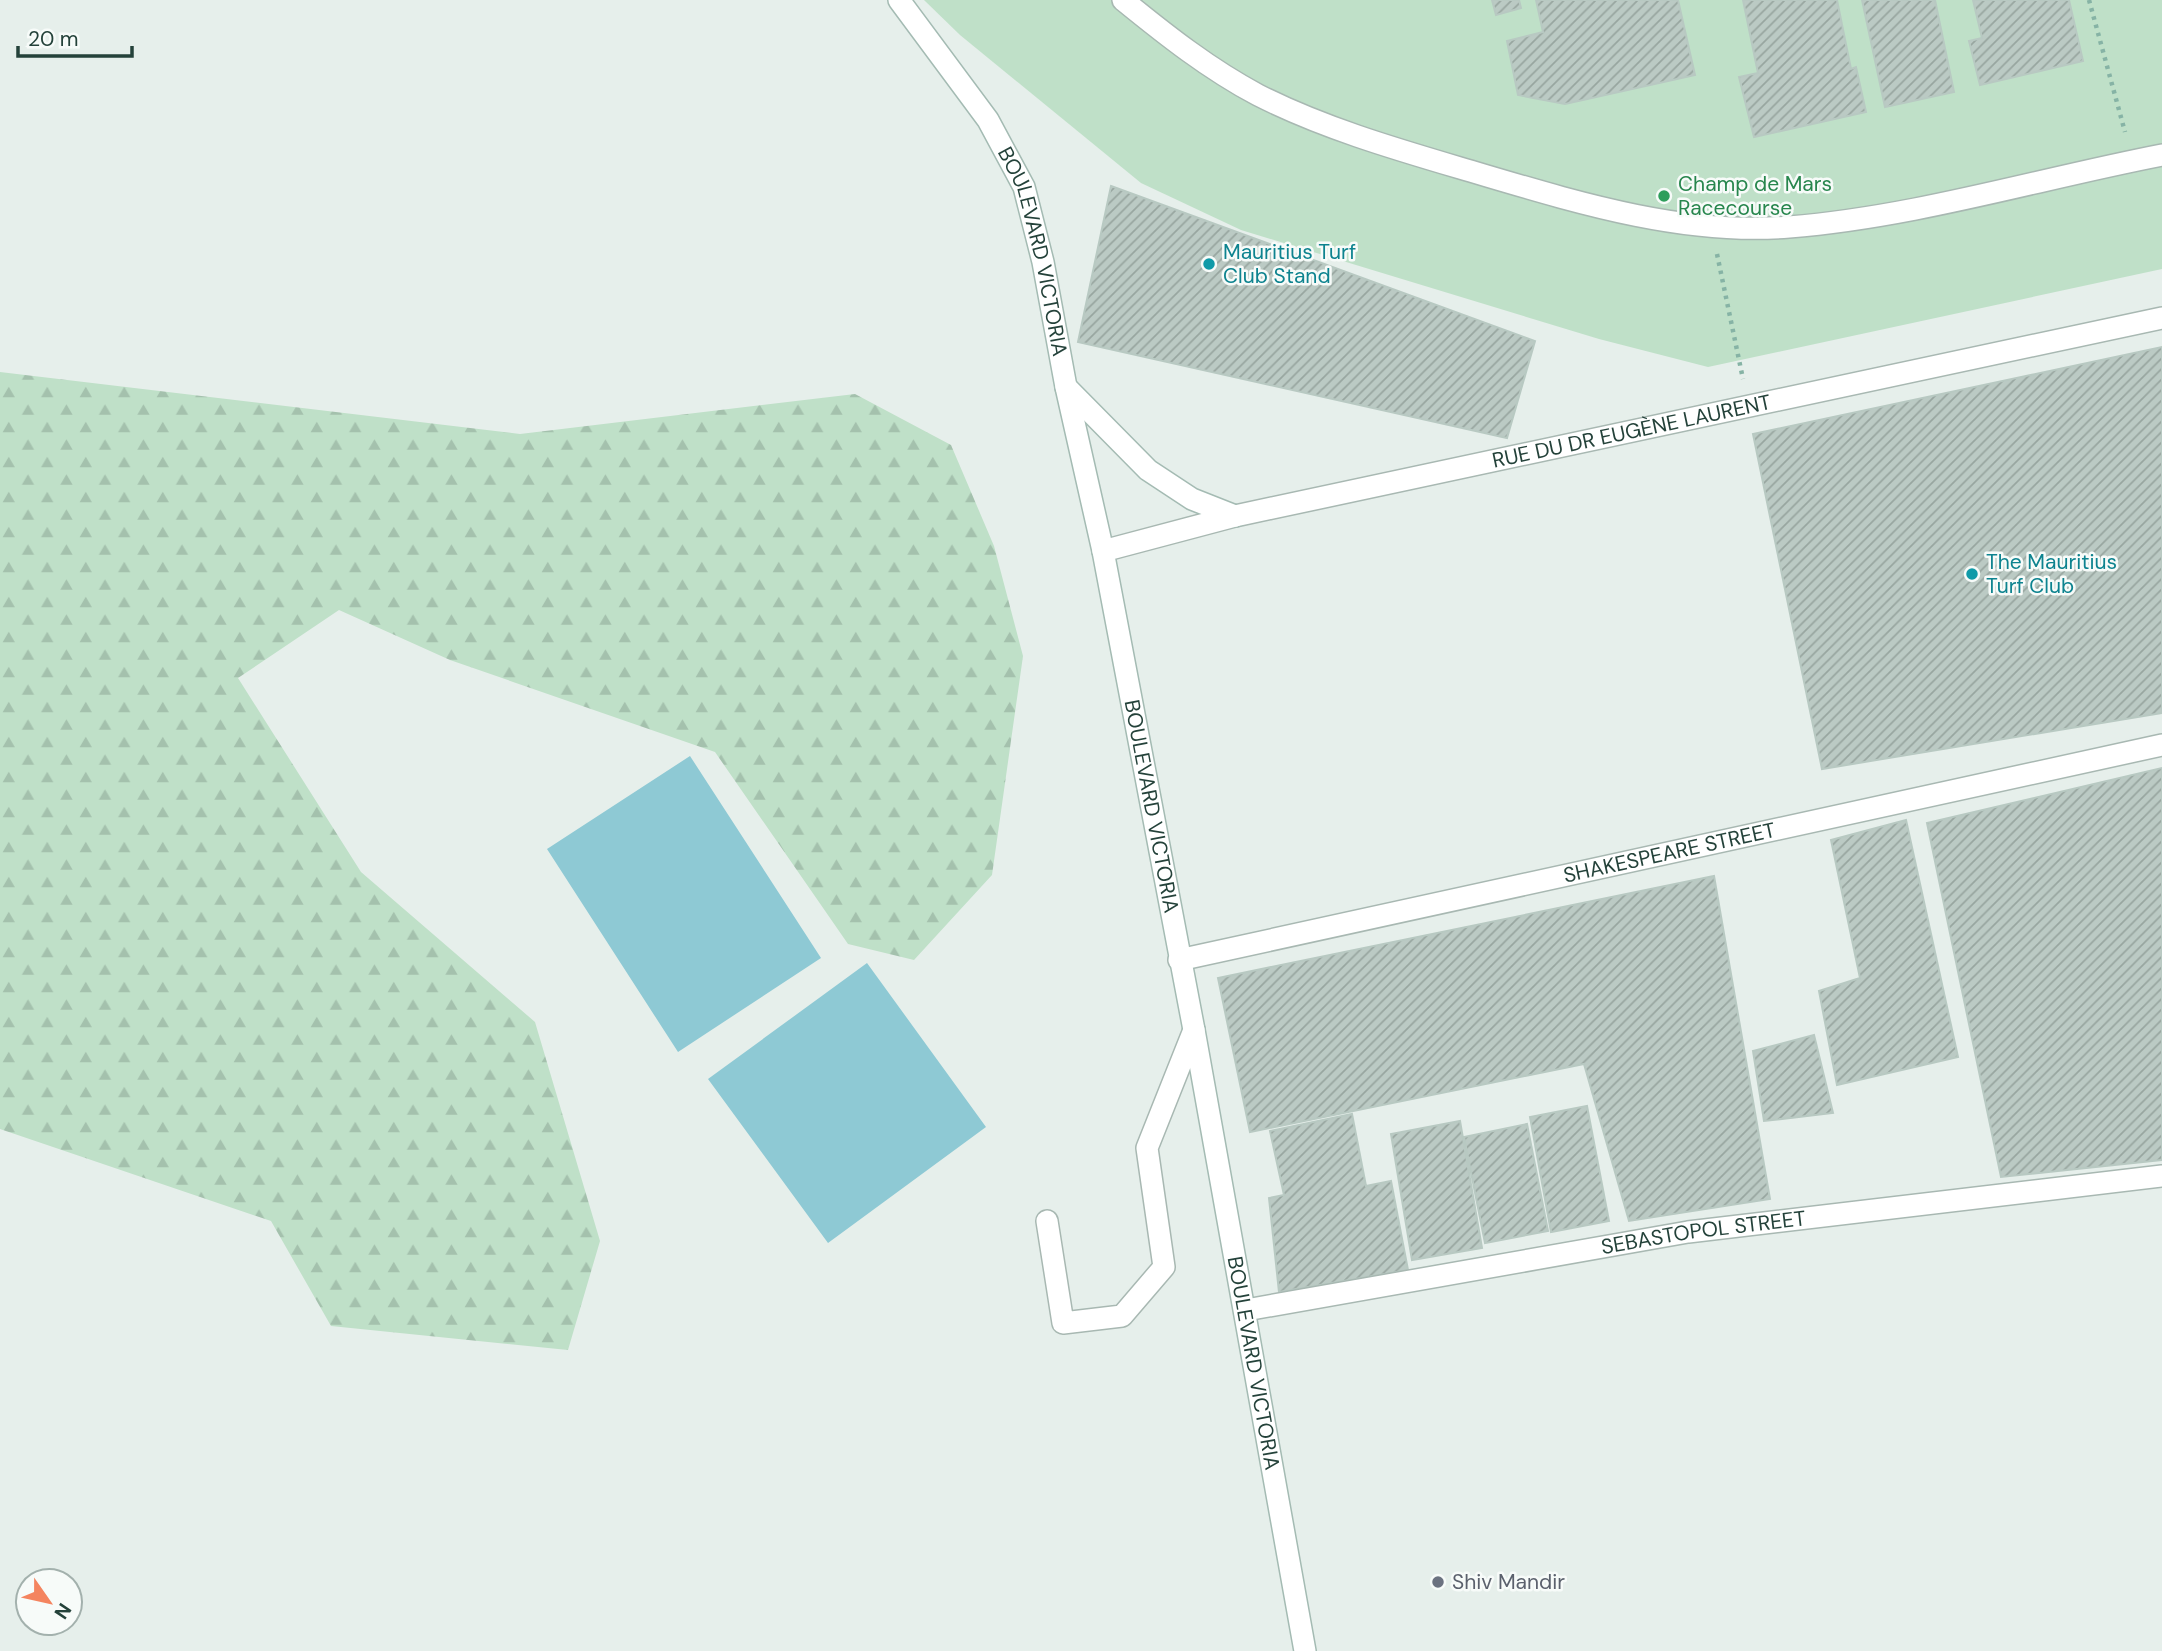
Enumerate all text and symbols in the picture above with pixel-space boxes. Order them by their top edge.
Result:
scale bar [18,14,131,58]
text: 20 m [28,25,79,53]
street label: BOULEVARD VICTORIA [991,142,1074,358]
place label: Champ de Mars Racecourse [1678,170,1832,222]
marker: Champ de Mars Racecourse [1656,188,1672,204]
place label: Mauritius Turf Club Stand [1223,238,1356,290]
marker: Mauritius Turf Club Stand [1201,256,1217,272]
street label: RUE DU DR EUGÈNE LAURENT [1490,388,1774,475]
place label: The Mauritius Turf Club [1986,548,2117,600]
marker: The Mauritius Turf Club [1964,566,1980,582]
street label: BOULEVARD VICTORIA [1118,697,1185,915]
street label: SHAKESPEARE STREET [1561,816,1778,890]
street label: SEBASTOPOL STREET [1599,1204,1807,1261]
street label: BOULEVARD VICTORIA [1221,1254,1286,1472]
north arrow [14,1567,84,1637]
place label: Shiv Mandir [1452,1568,1565,1596]
marker: Shiv Mandir [1430,1574,1446,1590]
text: N [48,1598,77,1624]

